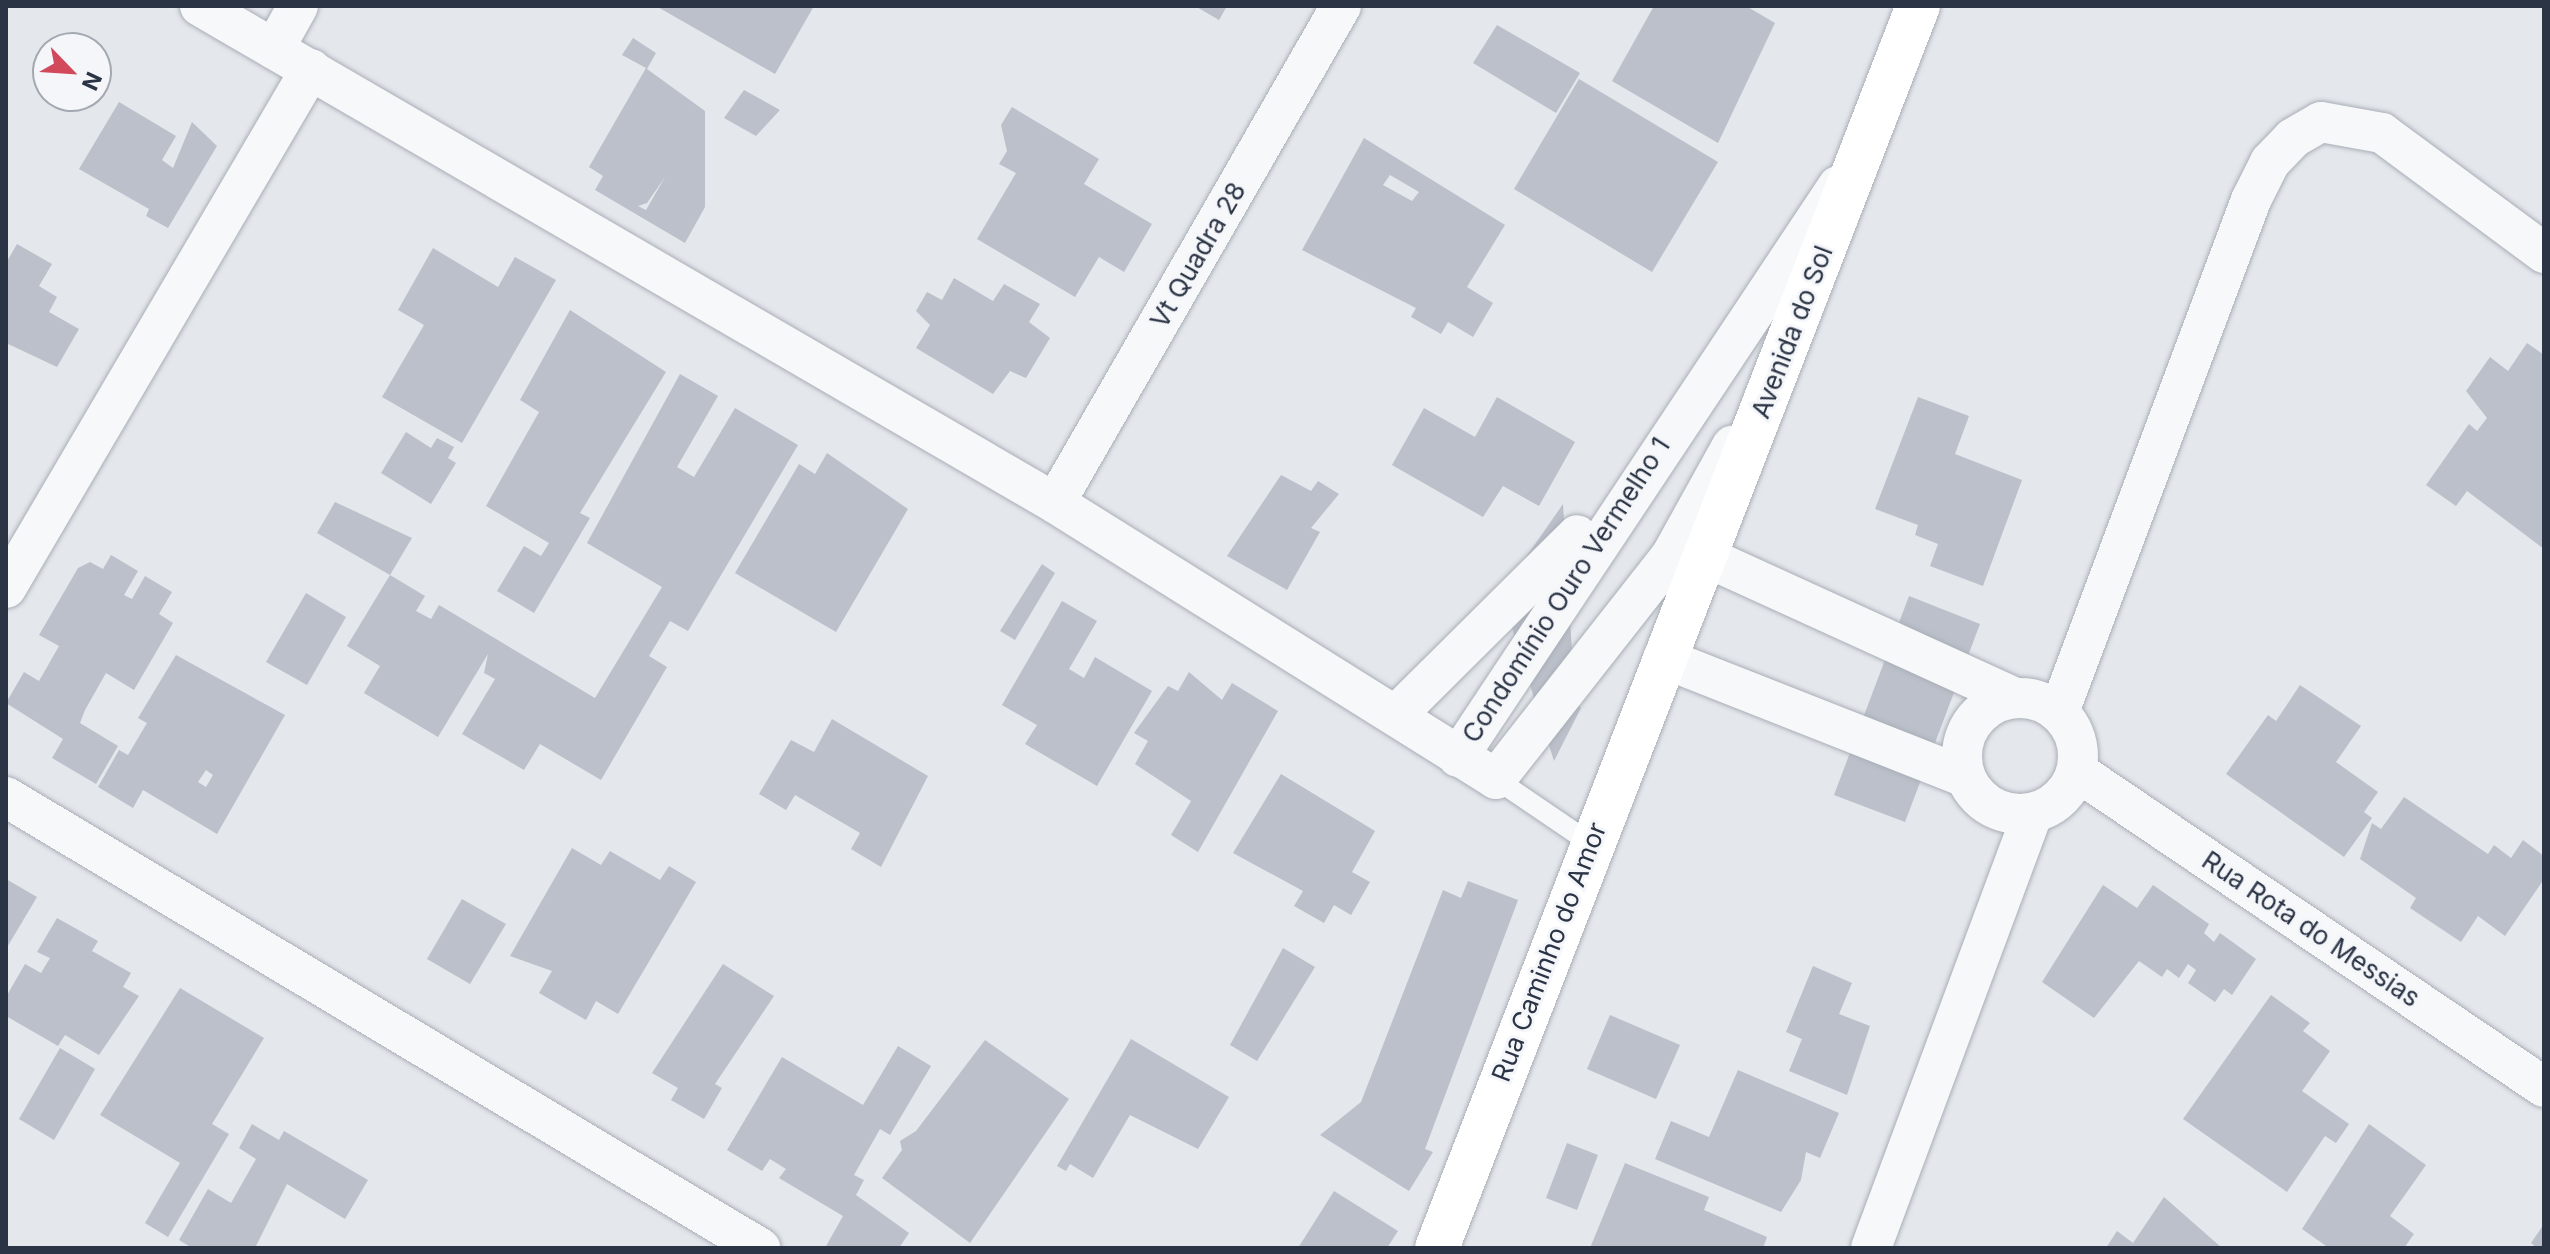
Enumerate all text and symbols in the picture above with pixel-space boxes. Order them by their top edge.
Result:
north arrow [32,32,112,112]
text: N [77,68,107,94]
street label: Vt Quadra 28 [1144,177,1252,333]
street label: Avenida do Sol [1745,241,1839,423]
street label: Condomínio Ouro Vermelho 1 [1456,432,1676,748]
street label: Rua Caminho do Amor [1485,818,1613,1086]
street label: Rua Rota do Messias [2196,844,2426,1014]

